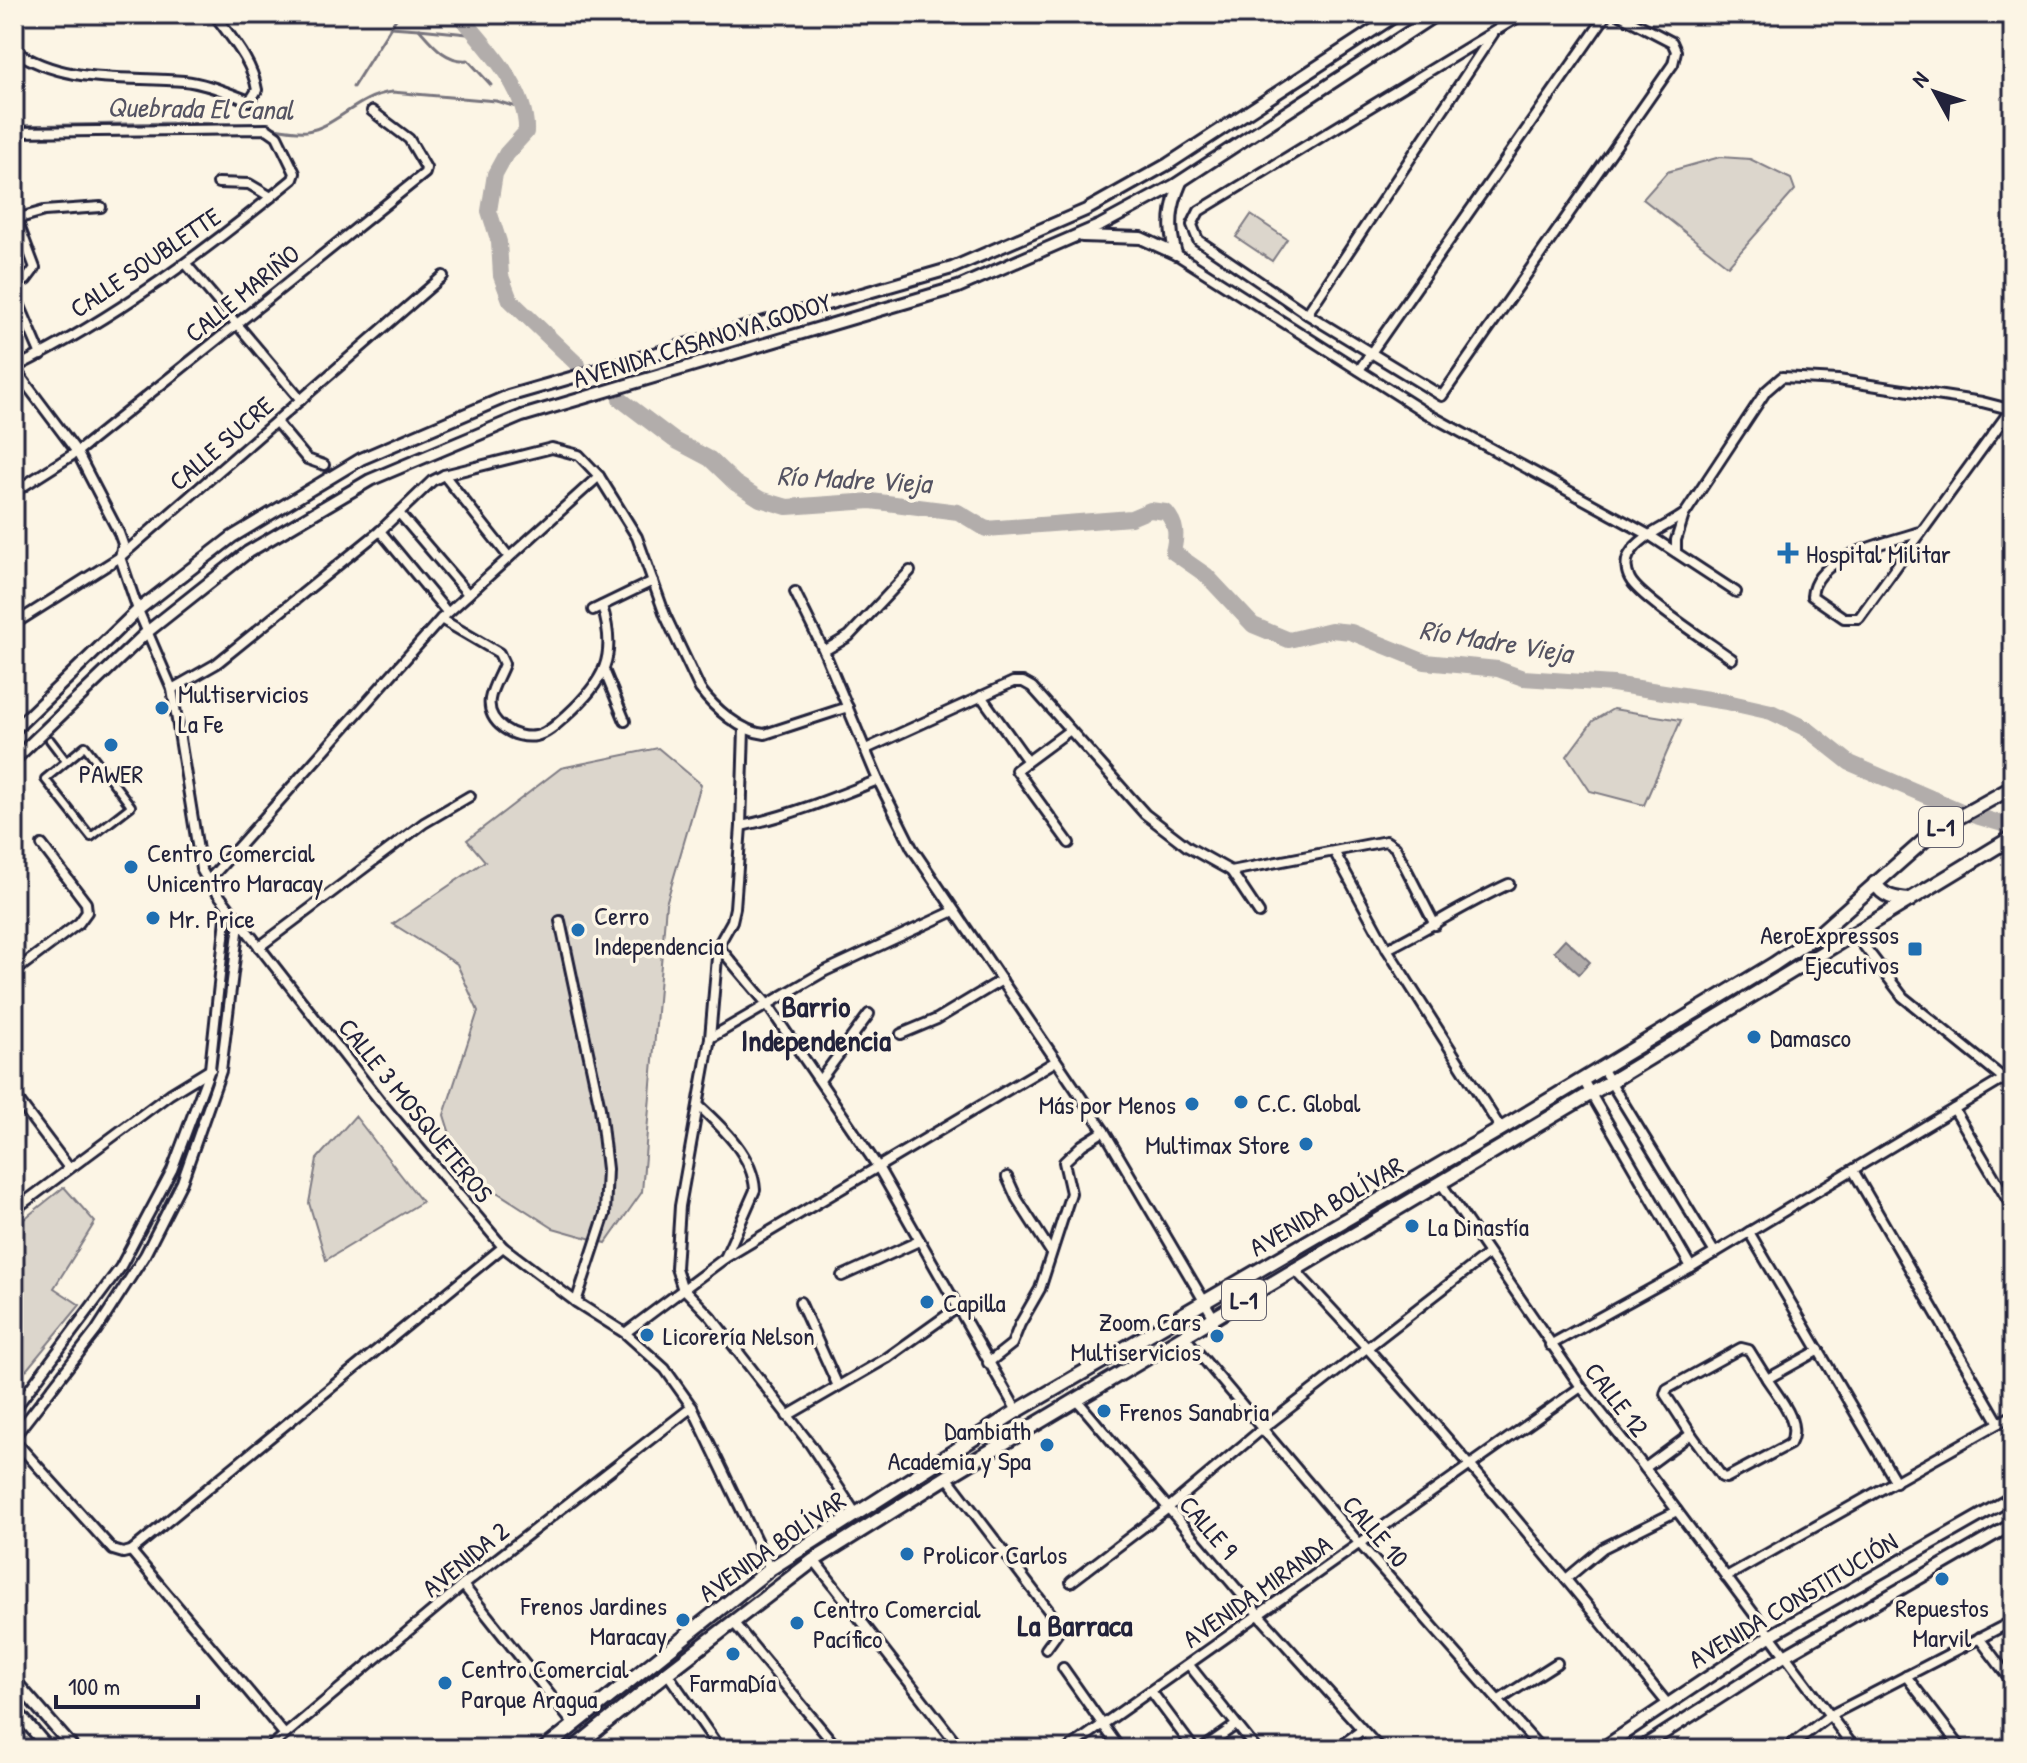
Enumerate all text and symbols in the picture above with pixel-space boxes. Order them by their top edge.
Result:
north arrow [1895,52,1975,132]
text: N [1904,65,1935,93]
water label: Quebrada El Canal [107,87,295,129]
street label: CALLE SOUBLETTE [63,198,228,325]
street label: CALLE MARIÑO [177,236,307,350]
street label: AVENIDA CASANOVA GODOY [569,284,836,396]
street label: CALLE SUCRE [161,388,281,498]
water label: Río Madre Vieja [776,456,935,502]
place label: Hospital Militar [1806,536,1951,571]
marker: Hospital Militar [1777,542,1799,564]
water label: Río Madre Vieja [1417,610,1578,672]
place label: Multiservicios La Fe [178,676,309,741]
marker: Multiservicios La Fe [153,699,171,717]
marker: PAWER [102,736,120,754]
place label: PAWER [79,756,143,791]
road number: L-1 [1919,807,1963,847]
place label: Centro Comercial Unicentro Maracay [147,835,324,900]
marker: Centro Comercial Unicentro Maracay [122,858,140,876]
place label: Cerro Independencia [594,898,724,963]
place label: Mr. Price [169,901,255,936]
marker: Mr. Price [144,909,162,927]
place label: AeroExpressos Ejecutivos [1760,917,1899,982]
marker: Cerro Independencia [569,921,587,939]
marker: AeroExpressos Ejecutivos [1906,940,1924,958]
district label: Barrio Independencia [741,986,891,1061]
street label: CALLE 3 MOSQUETEROS [331,1010,501,1210]
place label: Damasco [1770,1020,1851,1055]
marker: Damasco [1745,1028,1763,1046]
place label: C.C. Global [1257,1085,1360,1120]
place label: Más por Menos [1039,1087,1176,1122]
marker: C.C. Global [1232,1093,1250,1111]
marker: Más por Menos [1183,1095,1201,1113]
place label: Multimax Store [1145,1127,1290,1162]
marker: Multimax Store [1297,1135,1315,1153]
street label: AVENIDA BOLÍVAR [1243,1148,1410,1264]
place label: La Dinastía [1428,1209,1529,1244]
marker: La Dinastía [1403,1217,1421,1235]
road number: L-1 [1222,1280,1266,1320]
place label: Capilla [943,1285,1006,1320]
marker: Capilla [918,1293,936,1311]
place label: Zoom Cars Multiservicios [1070,1304,1201,1369]
place label: Licorería Nelson [663,1318,815,1353]
marker: Licorería Nelson [638,1326,656,1344]
marker: Zoom Cars Multiservicios [1208,1327,1226,1345]
street label: CALLE 12 [1577,1355,1657,1443]
place label: Frenos Sanabria [1119,1394,1269,1429]
marker: Frenos Sanabria [1095,1402,1113,1420]
place label: Dambiath Academia y Spa [888,1413,1031,1478]
marker: Dambiath Academia y Spa [1038,1436,1056,1454]
street label: AVENIDA BOLÍVAR [691,1482,853,1610]
street label: CALLE 9 [1172,1488,1246,1566]
street label: CALLE 10 [1335,1488,1417,1574]
street label: AVENIDA 2 [414,1513,516,1605]
street label: AVENIDA CONSTITUCIÓN [1682,1524,1904,1676]
street label: AVENIDA MIRANDA [1175,1526,1339,1655]
place label: Prolicor Carlos [923,1537,1067,1572]
marker: Prolicor Carlos [898,1545,916,1563]
marker: Repuestos Marvil [1933,1570,1951,1588]
place label: Frenos Jardines Maracay [520,1588,667,1653]
place label: Repuestos Marvil [1895,1590,1989,1655]
place label: Centro Comercial Pacífico [813,1591,981,1656]
district label: La Barraca [1017,1605,1133,1645]
marker: Frenos Jardines Maracay [674,1611,692,1629]
marker: Centro Comercial Pacífico [788,1614,806,1632]
marker: FarmaDía [724,1645,742,1663]
place label: Centro Comercial Parque Aragua [461,1651,629,1716]
scale bar [56,1659,198,1709]
place label: FarmaDía [689,1665,776,1700]
text: 100 m [68,1670,120,1702]
marker: Centro Comercial Parque Aragua [436,1674,454,1692]

